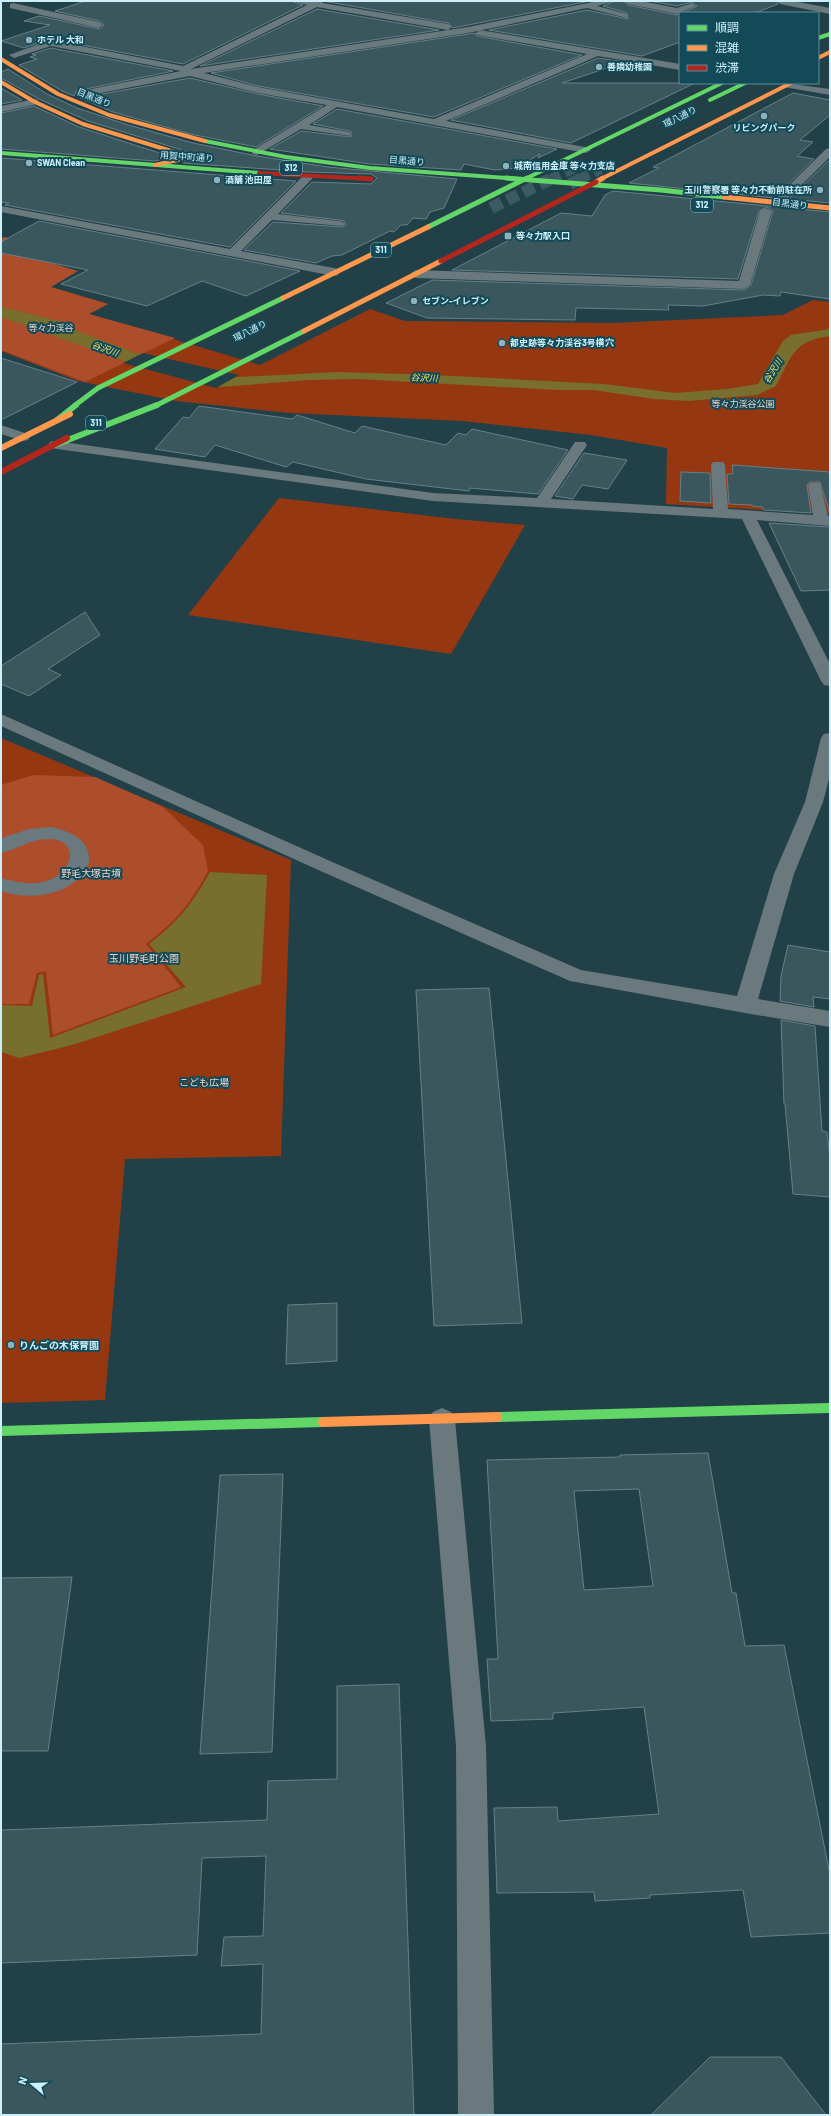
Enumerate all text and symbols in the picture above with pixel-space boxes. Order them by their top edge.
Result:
legend [679,12,819,84]
text: 順調 [715,20,739,34]
place label: ホテル 大和 [37,34,84,45]
marker: ホテル 大和 [24,35,34,45]
text: 混雑 [715,40,739,54]
text: 渋滞 [715,60,739,74]
place label: 善隣幼稚園 [607,61,652,72]
marker: 善隣幼稚園 [594,62,604,72]
street label: 目黒通り [75,86,113,109]
street label: 環八通り [661,103,698,130]
marker: リビングパーク [759,111,769,121]
place label: リビングパーク [732,122,796,133]
street label: 用賀中町通り [160,149,214,164]
street label: 目黒通り [389,153,425,168]
place label: SWAN Clean [37,157,85,168]
marker: SWAN Clean [24,158,34,168]
place label: 城南信用金庫 等々力支店 [514,160,615,171]
road number: 312 [280,161,302,175]
marker: 城南信用金庫 等々力支店 [501,161,511,171]
place label: 酒舗 池田屋 [225,174,272,185]
marker: 酒舗 池田屋 [212,175,222,185]
place label: 玉川警察署 等々力不動前駐在所 [684,184,812,195]
marker: 玉川警察署 等々力不動前駐在所 [815,185,825,195]
street label: 目黒通り [772,196,809,211]
road number: 312 [691,198,713,212]
place label: 等々力駅入口 [516,230,570,241]
marker: 等々力駅入口 [503,231,513,241]
road number: 311 [371,243,391,257]
place label: セブン-イレブン [422,295,489,306]
marker: セブン-イレブン [409,296,419,306]
street label: 環八通り [231,317,268,344]
park label: 等々力渓谷 [28,322,74,333]
place label: 都史跡等々力渓谷3号横穴 [510,337,615,348]
marker: 都史跡等々力渓谷3号横穴 [497,338,507,348]
water label: 谷沢川 [91,339,121,359]
water label: 谷沢川 [761,355,785,385]
water label: 谷沢川 [410,372,439,384]
park label: 等々力渓谷公園 [711,398,775,409]
road number: 311 [86,416,106,430]
park label: 野毛大塚古墳 [61,867,121,879]
park label: 玉川野毛町公園 [109,952,179,964]
park label: こども広場 [179,1076,229,1088]
place label: りんごの木保育園 [19,1339,99,1351]
marker: りんごの木保育園 [6,1340,16,1350]
north arrow [12,2064,52,2104]
text: N [15,2075,29,2086]

